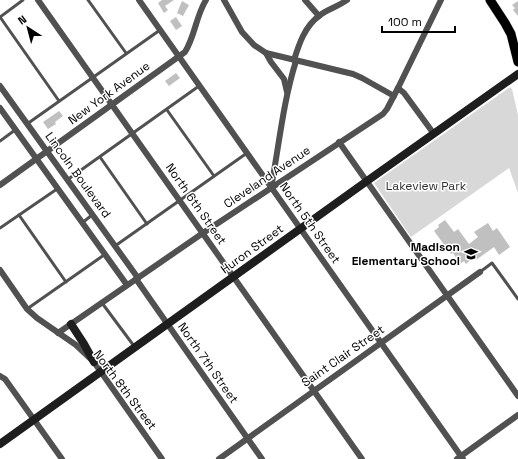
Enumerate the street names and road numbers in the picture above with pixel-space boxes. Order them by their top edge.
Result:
street label: New York Avenue [65,58,153,128]
street label: Lincoln Boulevard [41,129,115,221]
street label: Cleveland Avenue [221,142,313,212]
street label: North 6th Street [162,160,230,248]
street label: North 5th Street [276,179,344,267]
street label: Huron Street [217,221,287,277]
street label: North 7th Street [174,319,242,407]
street label: Saint Clair Street [298,321,388,391]
street label: North 8th Street [90,347,160,433]

